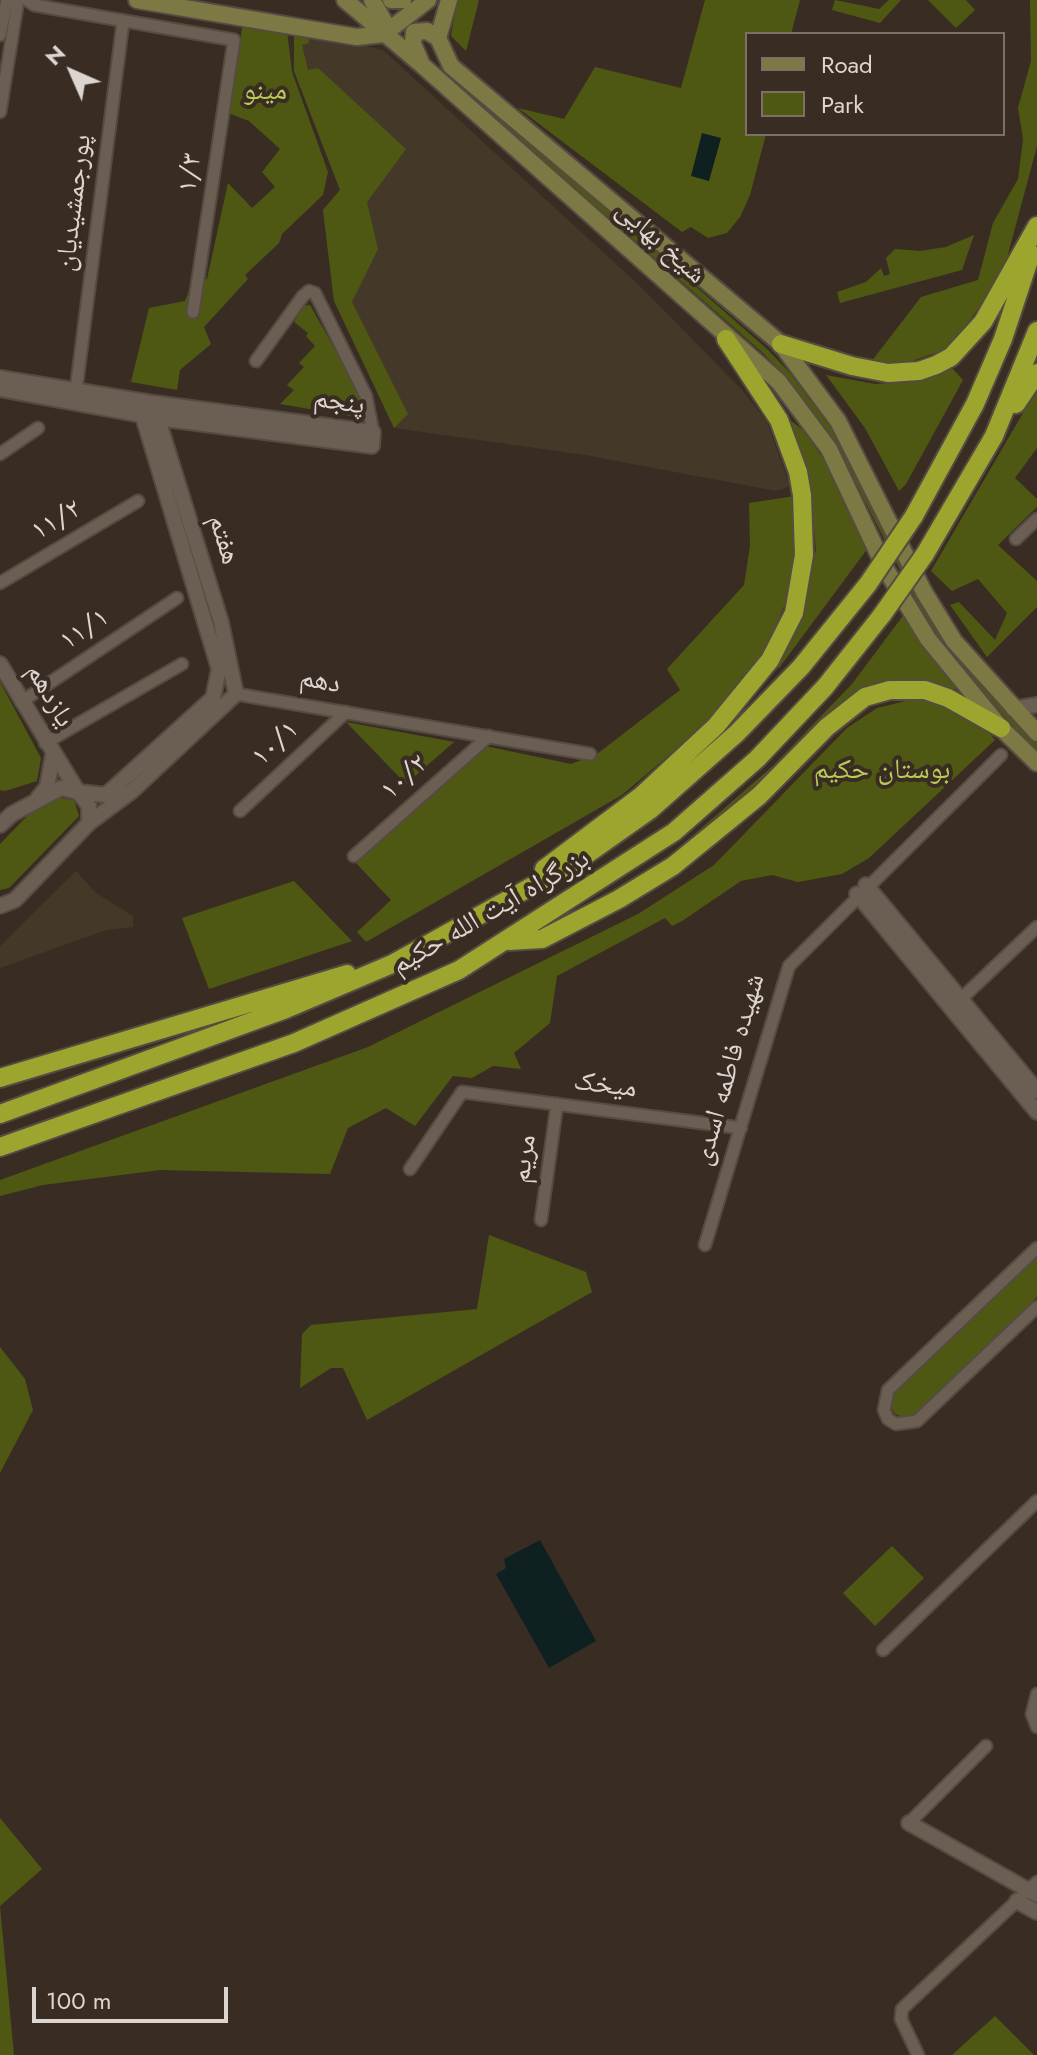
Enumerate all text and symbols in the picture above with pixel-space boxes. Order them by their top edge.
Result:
north arrow [32,32,112,112]
legend [745,32,1005,136]
text: N [38,38,73,73]
text: Road [821,47,873,82]
park label: مینو [243,75,287,109]
text: Park [821,87,864,122]
street label: پورجمشیدیان [50,133,100,273]
street label: ۱/۳ [172,151,210,195]
street label: شیخ بهایی [608,194,712,292]
street label: پنجم [311,382,367,424]
street label: ۱۱/۲ [26,493,88,549]
street label: هفتم [200,511,246,569]
street label: ۱۱/۱ [54,601,116,659]
street label: یازدهم [17,658,81,734]
street label: دهم [297,662,343,702]
street label: ۱۰/۱ [245,714,307,774]
street label: ۱۰/۲ [374,748,436,808]
park label: بوستان حکیم [814,754,950,788]
street label: بزرگراه آیت الله حکیم [386,843,596,983]
street label: شهیده فاطمه اسدی [687,970,773,1170]
street label: میخک [572,1065,638,1107]
street label: مریم [505,1133,545,1185]
scale bar [36,1971,232,2021]
text: 100 m [46,1983,112,2018]

